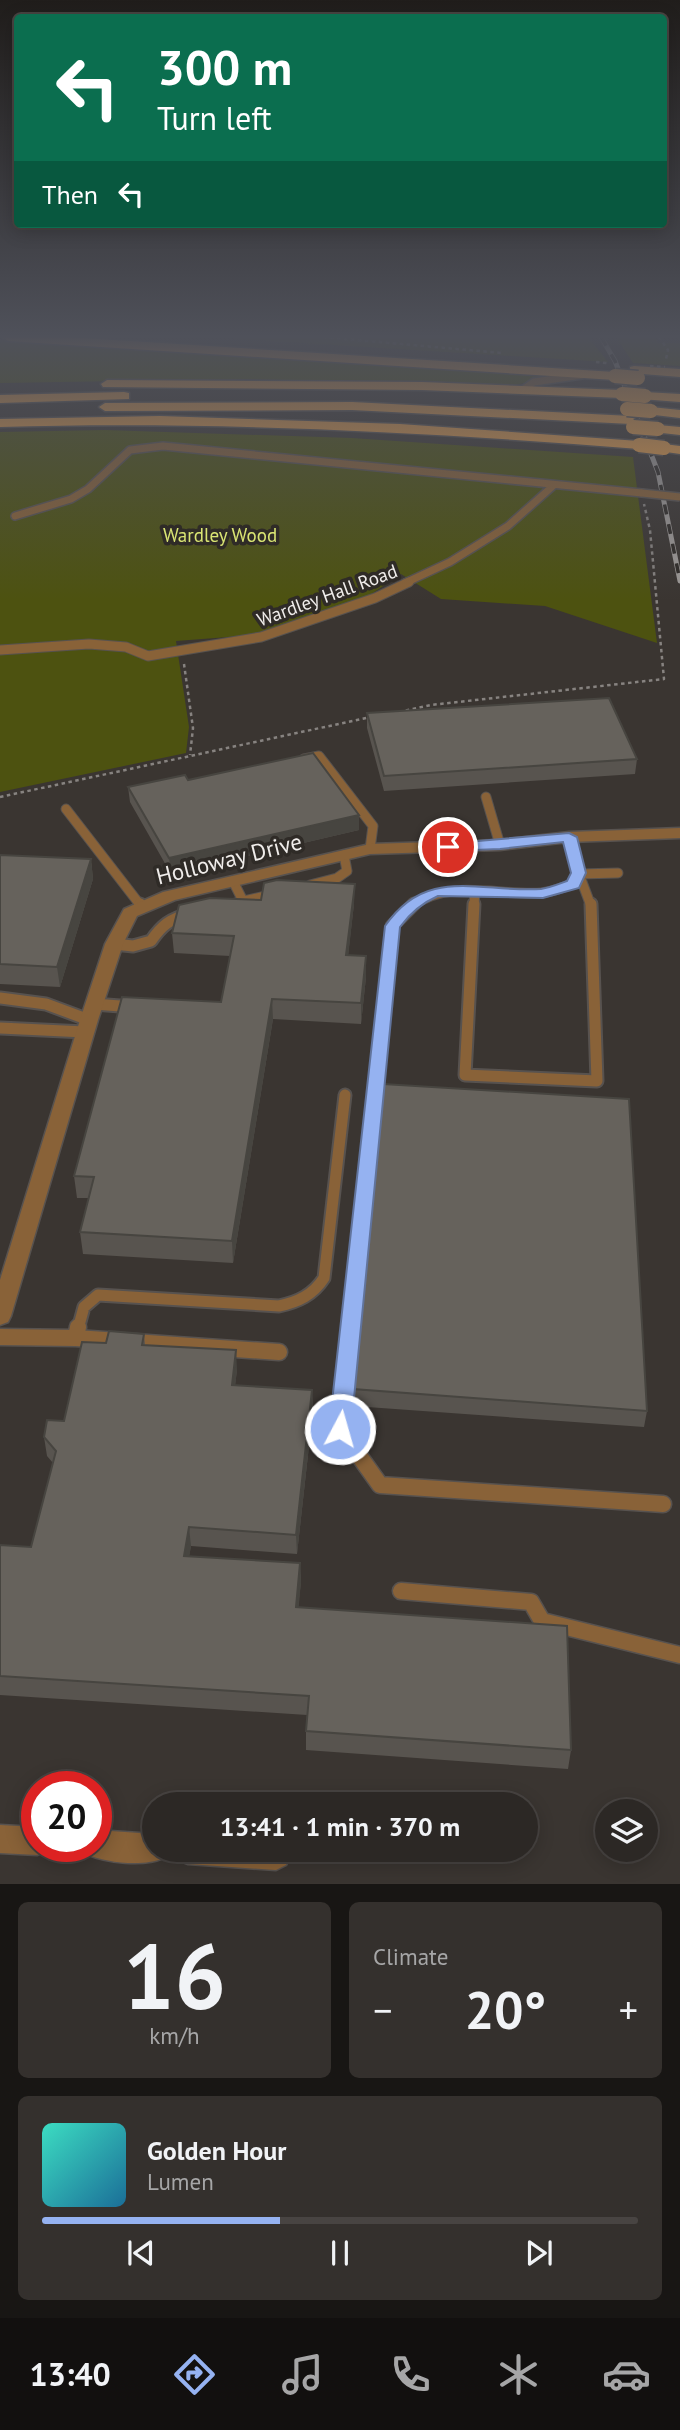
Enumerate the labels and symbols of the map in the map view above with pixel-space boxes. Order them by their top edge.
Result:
park label: Wardley Wood [163,523,277,547]
street label: Wardley Hall Road [254,558,400,632]
pin [418,817,478,877]
street label: Holloway Drive [153,826,305,891]
position arrow [303,1392,377,1466]
speed limit sign: 20 [21,1771,112,1862]

